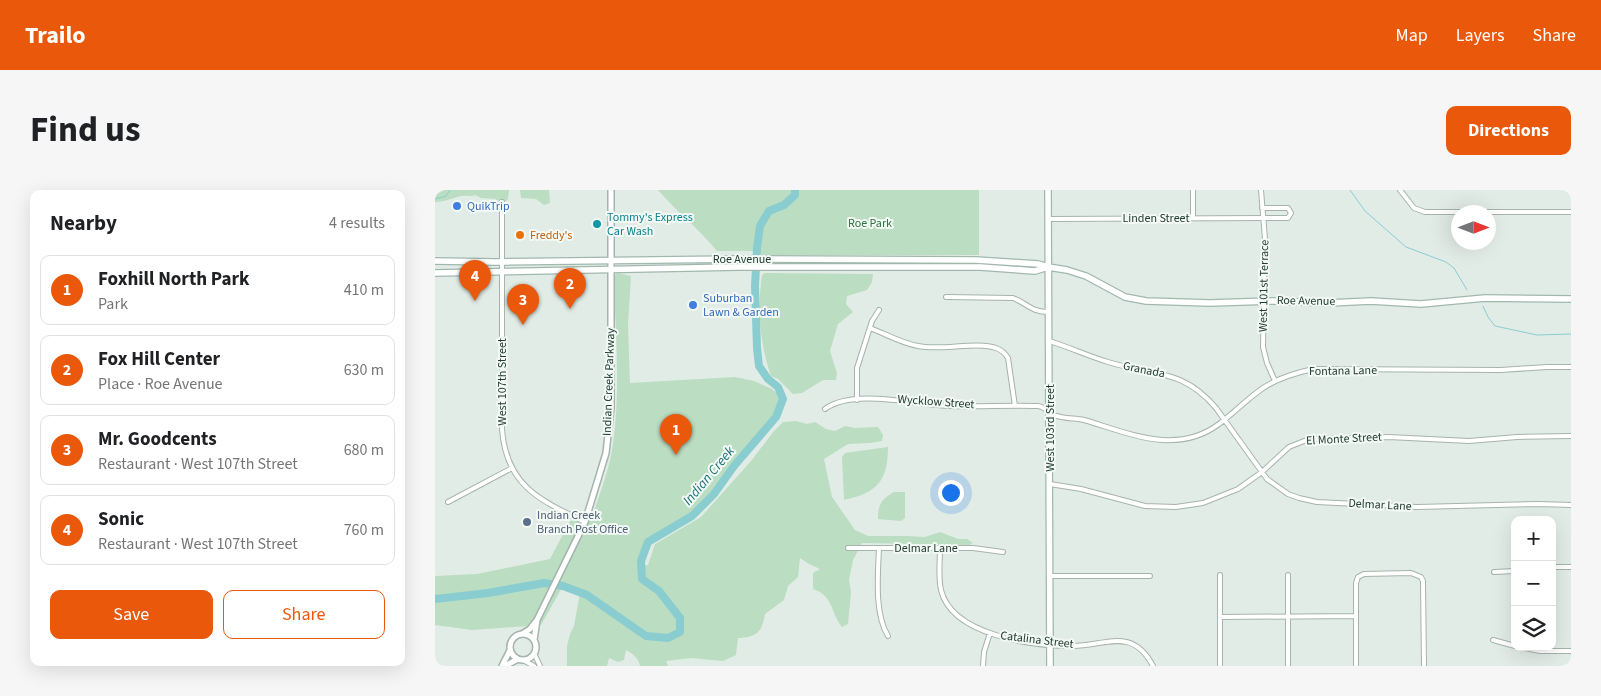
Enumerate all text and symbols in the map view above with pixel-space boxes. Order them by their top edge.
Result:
text: Trailo [25,18,86,53]
text: Map [1396,23,1428,48]
text: Layers [1456,23,1505,48]
text: Share [1533,23,1576,48]
text: Find us [30,105,140,155]
button: Directions [1446,106,1571,155]
place label: QuikTrip [467,198,510,215]
marker: QuikTrip [451,200,463,212]
north arrow [1451,205,1496,250]
text: Nearby [50,208,117,238]
place label: Tommy's Express Car Wash [607,209,693,240]
street label: Linden Street [1123,210,1190,227]
text: 4 results [329,212,385,234]
park label: Roe Park [848,215,892,232]
marker: Tommy's Express Car Wash [591,218,603,230]
place label: Freddy's [530,227,572,244]
marker: Freddy's [514,229,526,241]
street label: West 101st Terrace [1255,240,1273,332]
street label: Roe Avenue [713,251,771,268]
pin: 4 [459,260,491,301]
text: Foxhill North Park [98,266,250,293]
pin: 2 [554,268,586,309]
text: 1 [63,279,71,301]
text: 410 m [344,279,384,301]
pin: 3 [507,284,539,325]
place label: Suburban Lawn & Garden [703,290,779,321]
street label: Roe Avenue [1277,292,1335,310]
text: Park [98,293,128,315]
marker: Suburban Lawn & Garden [687,299,699,311]
street label: Indian Creek Parkway [599,327,619,436]
street label: West 107th Street [494,338,511,426]
text: Fox Hill Center [98,346,220,373]
street label: Granada [1121,358,1167,382]
text: 2 [63,359,71,381]
text: 630 m [344,359,384,381]
street label: Fontana Lane [1309,362,1377,380]
text: Place · Roe Avenue [98,373,223,395]
street label: West 103rd Street [1042,384,1059,472]
street label: Wycklow Street [897,391,975,413]
pin: 1 [660,414,692,455]
text: Mr. Goodcents [98,426,217,453]
street label: El Monte Street [1306,429,1382,449]
text: 3 [63,439,71,461]
text: 680 m [344,439,384,461]
water label: Indian Creek [678,442,740,510]
text: Restaurant · West 107th Street [98,453,298,475]
your location [938,480,964,506]
street label: Delmar Lane [1348,495,1412,515]
text: Sonic [98,506,144,533]
place label: Indian Creek Branch Post Office [537,507,628,538]
marker: Indian Creek Branch Post Office [521,516,533,528]
map controls [1511,516,1556,651]
button: + [1511,516,1556,561]
text: 4 [63,519,71,541]
text: 760 m [344,519,384,541]
text: Restaurant · West 107th Street [98,533,298,555]
street label: Delmar Lane [894,540,958,557]
button: − [1511,561,1556,606]
button: Save [50,590,213,639]
button: Share [223,590,385,639]
button: layers [1511,606,1556,651]
street label: Catalina Street [999,627,1075,653]

